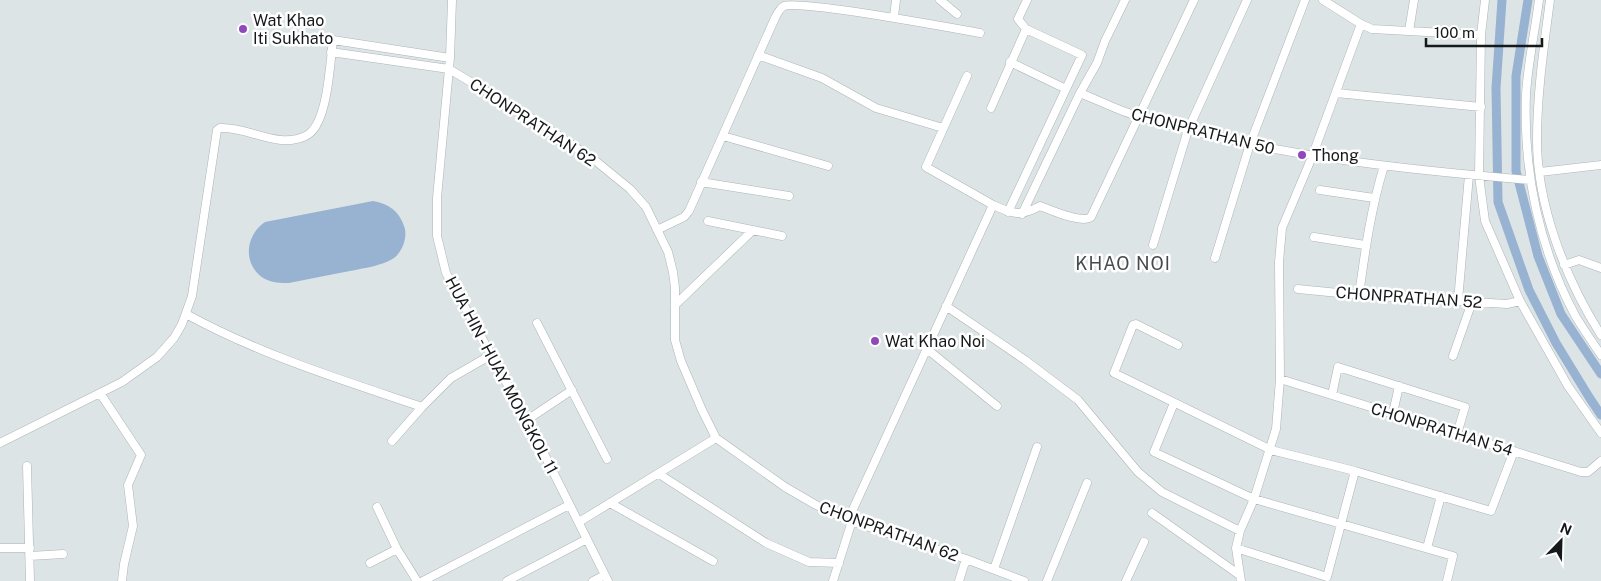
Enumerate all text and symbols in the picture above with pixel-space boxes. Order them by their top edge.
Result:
place label: Wat Khao Iti Sukhato [253,11,333,48]
scale bar [1426,15,1542,47]
marker: Wat Khao Iti Sukhato [237,23,249,35]
text: 100 m [1434,24,1475,41]
street label: CHONPRATHAN 62 [466,75,599,170]
street label: CHONPRATHAN 50 [1129,104,1277,159]
place label: Thong [1312,146,1359,165]
marker: Thong [1296,149,1308,161]
district label: KHAO NOI [1075,253,1171,274]
street label: HUA HIN - HUAY MONGKOL 11 [441,273,562,477]
street label: CHONPRATHAN 52 [1335,283,1483,312]
place label: Wat Khao Noi [885,332,985,351]
marker: Wat Khao Noi [869,335,881,347]
street label: CHONPRATHAN 54 [1369,399,1515,460]
street label: CHONPRATHAN 62 [817,497,961,565]
north arrow [1536,516,1586,566]
text: N [1558,520,1574,539]

